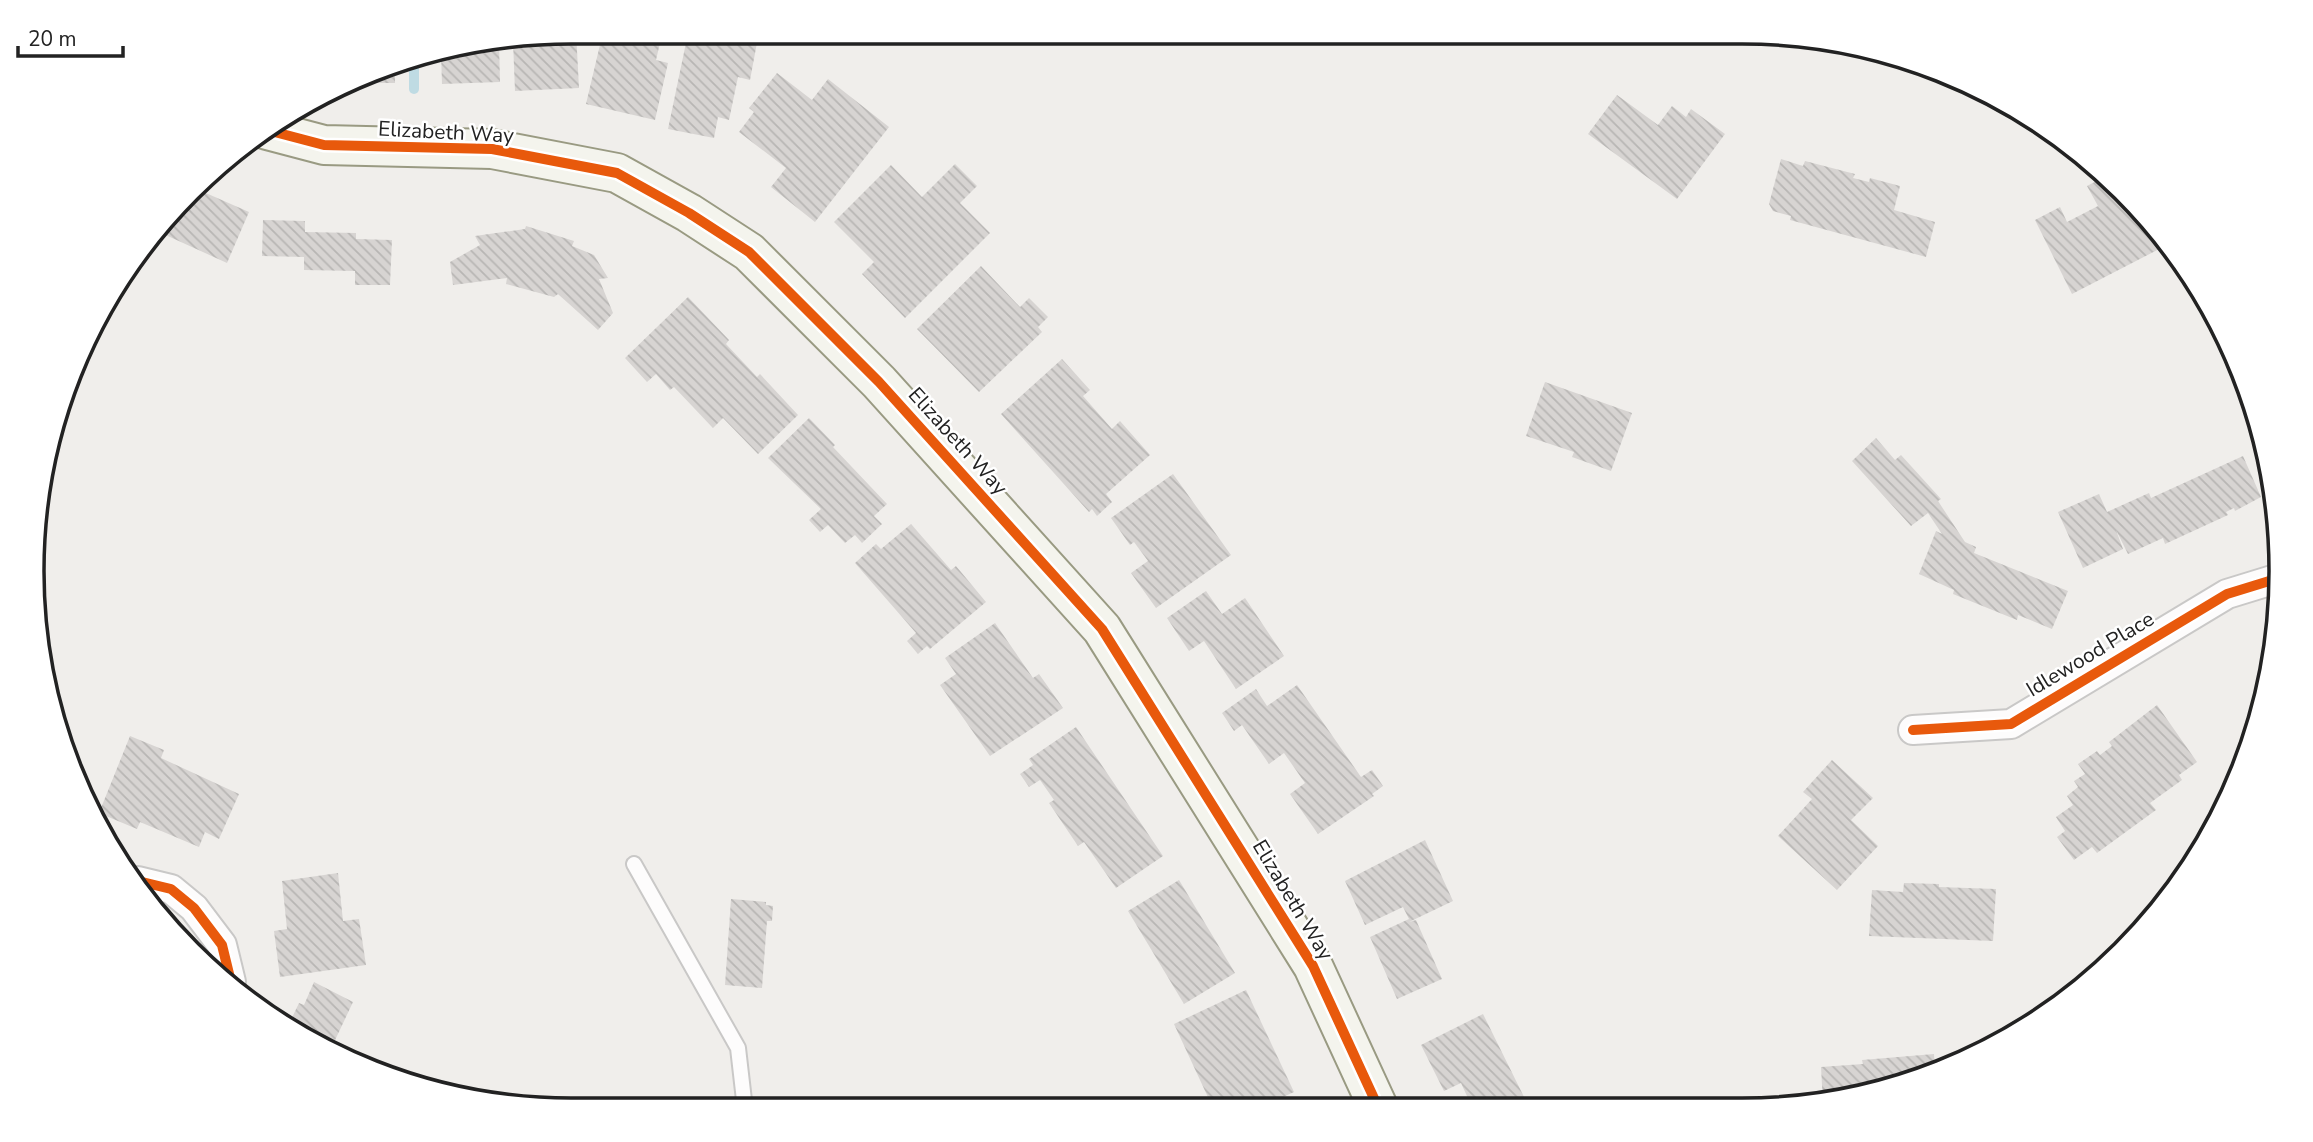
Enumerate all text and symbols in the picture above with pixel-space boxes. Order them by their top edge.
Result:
scale bar [18,14,122,58]
text: 20 m [28,25,77,53]
street label: Elizabeth Way [377,114,515,150]
street label: Elizabeth Way [902,381,1014,501]
street label: Idlewood Place [2021,605,2159,703]
street label: Elizabeth Way [1246,835,1340,966]

